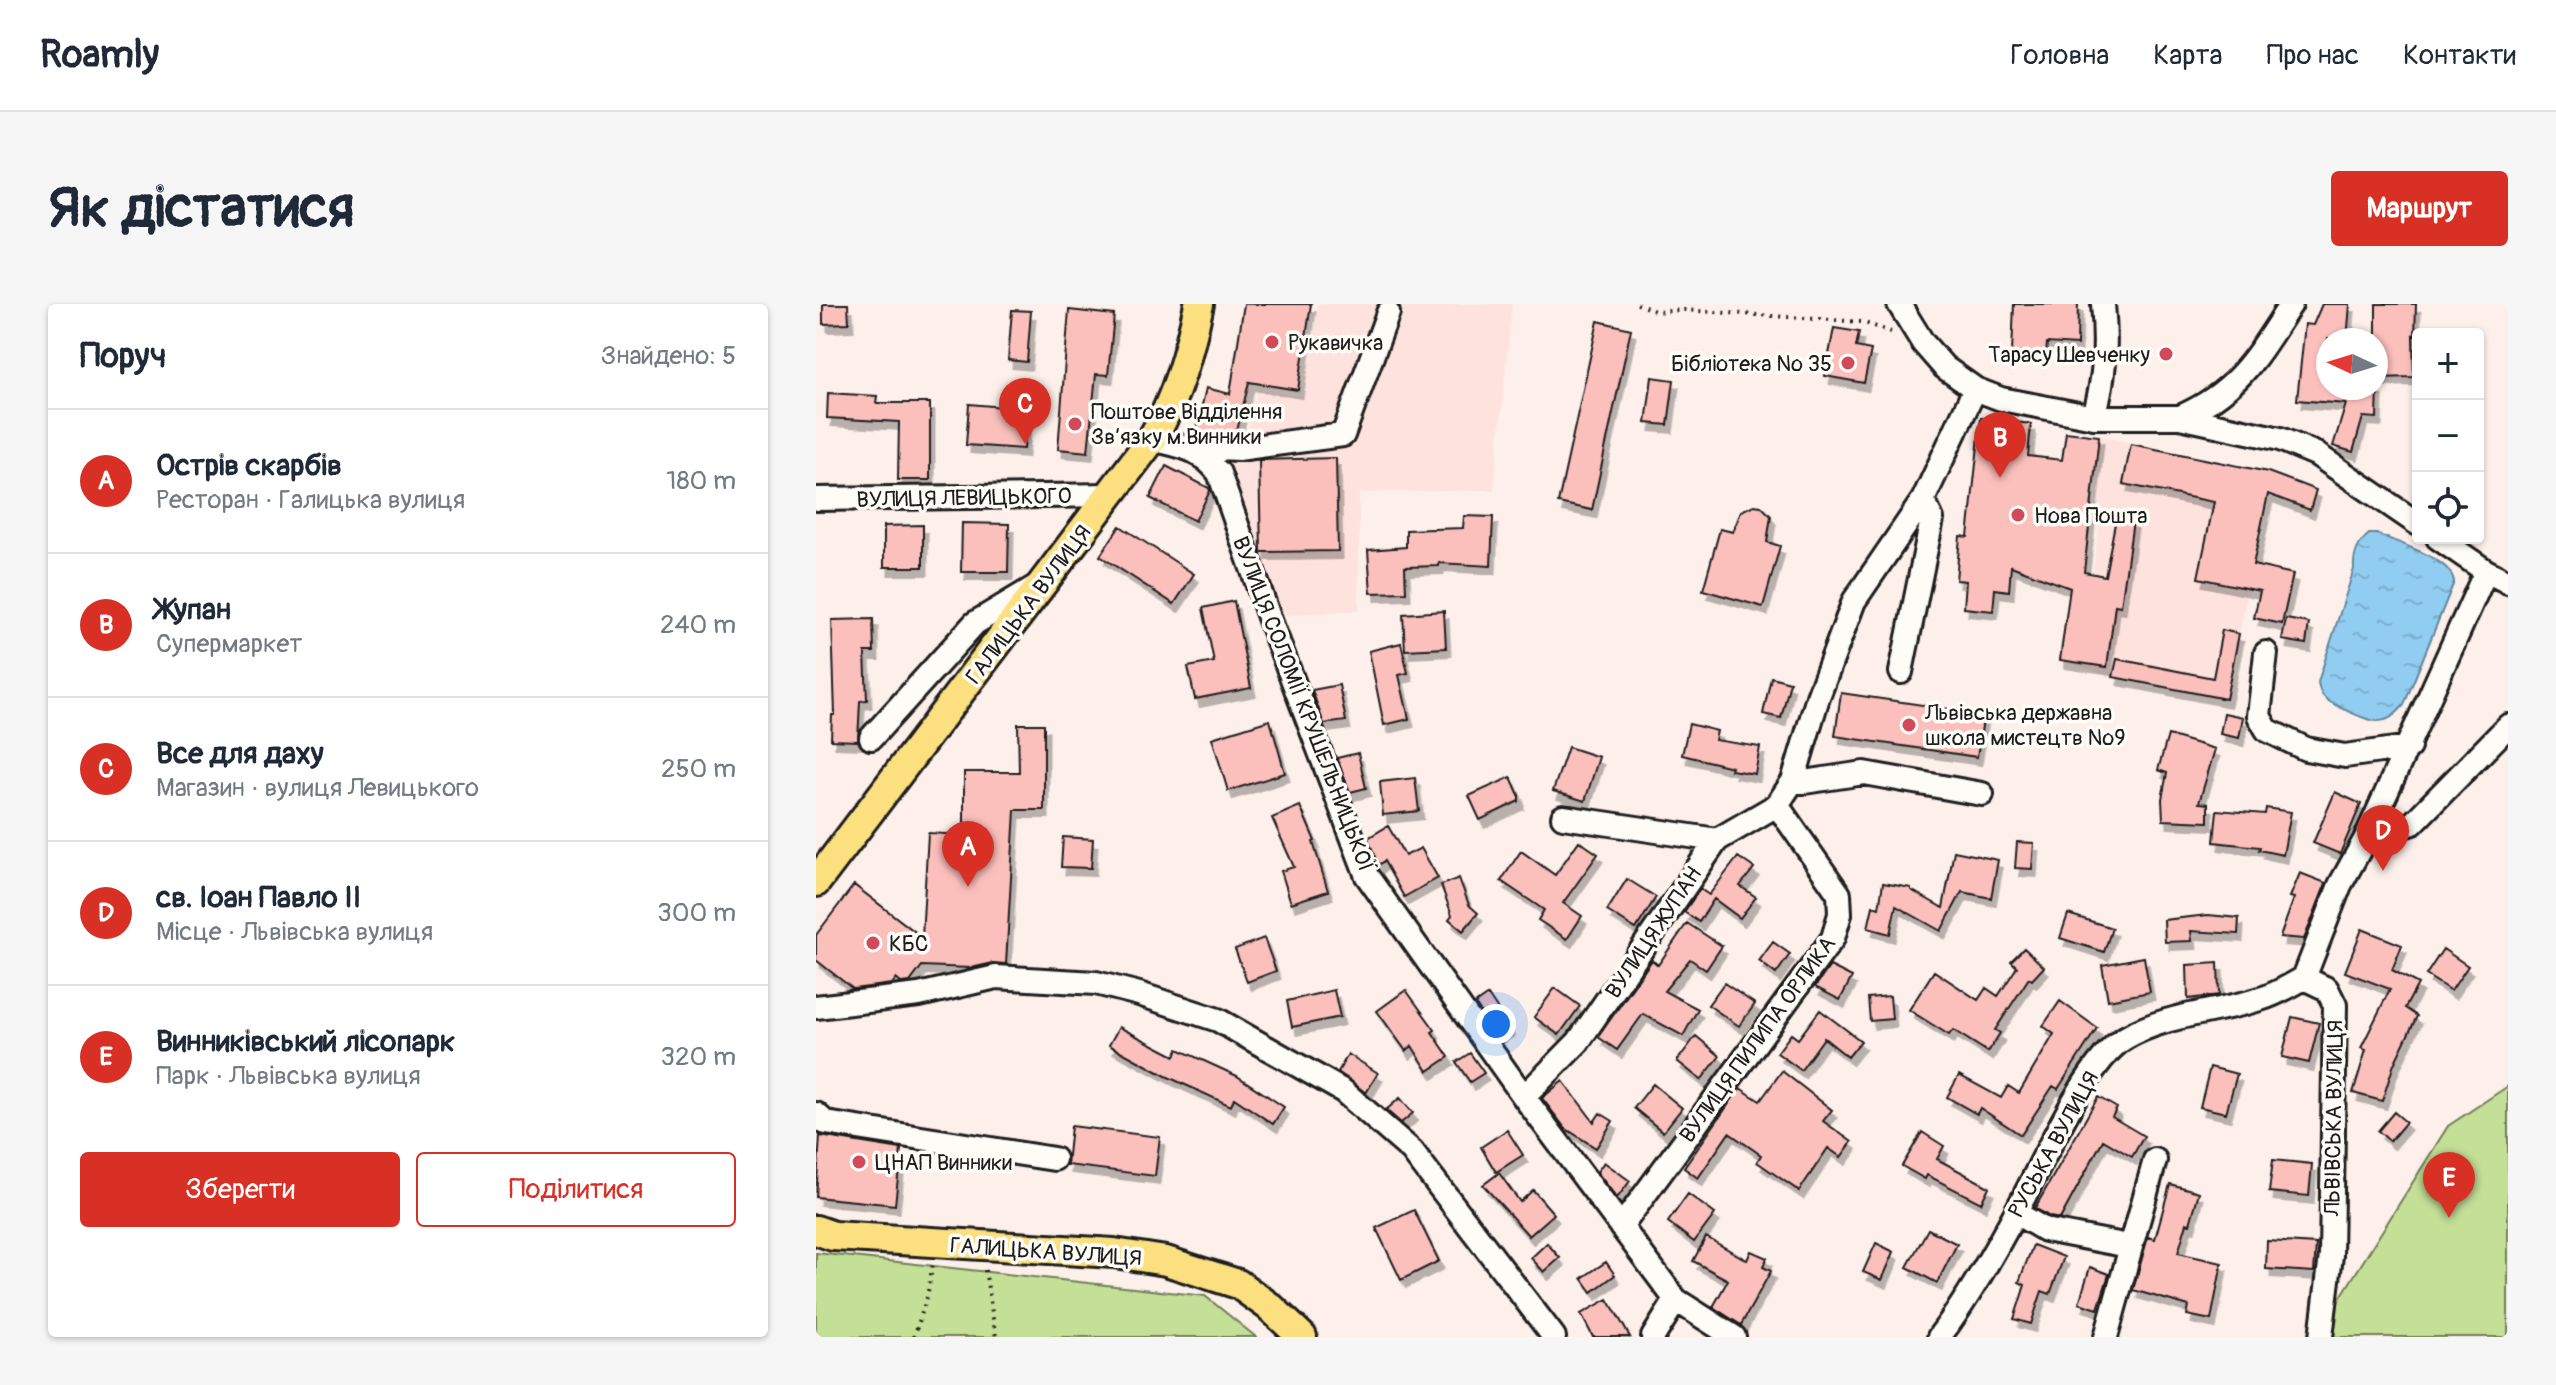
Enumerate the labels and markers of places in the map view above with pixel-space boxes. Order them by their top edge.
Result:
place label: Рукавичка [1288,329,1383,357]
marker: Рукавичка [1263,333,1281,351]
place label: Тарасу Шевченку [1988,341,2150,369]
marker: Тарасу Шевченку [2157,345,2175,363]
place label: Бібліотека № 35 [1671,350,1832,378]
marker: Бібліотека № 35 [1839,354,1857,372]
pin: C [999,378,1051,444]
place label: Поштове Відділення Зв’язку м.Винники [1091,398,1282,451]
pin: B [1974,412,2026,478]
marker: Поштове Відділення Зв’язку м.Винники [1066,415,1084,433]
place label: Нова Пошта [2034,502,2147,530]
marker: Нова Пошта [2009,506,2027,524]
place label: Львівська державна школа мистецтв №9 [1924,699,2126,752]
marker: Львівська державна школа мистецтв №9 [1900,716,1918,734]
pin: D [2357,805,2409,871]
pin: A [942,821,994,887]
place label: КБС [889,930,928,958]
marker: КБС [864,934,882,952]
place label: ЦНАП Винники [875,1149,1012,1177]
pin: E [2423,1152,2475,1218]
marker: ЦНАП Винники [850,1153,868,1171]

